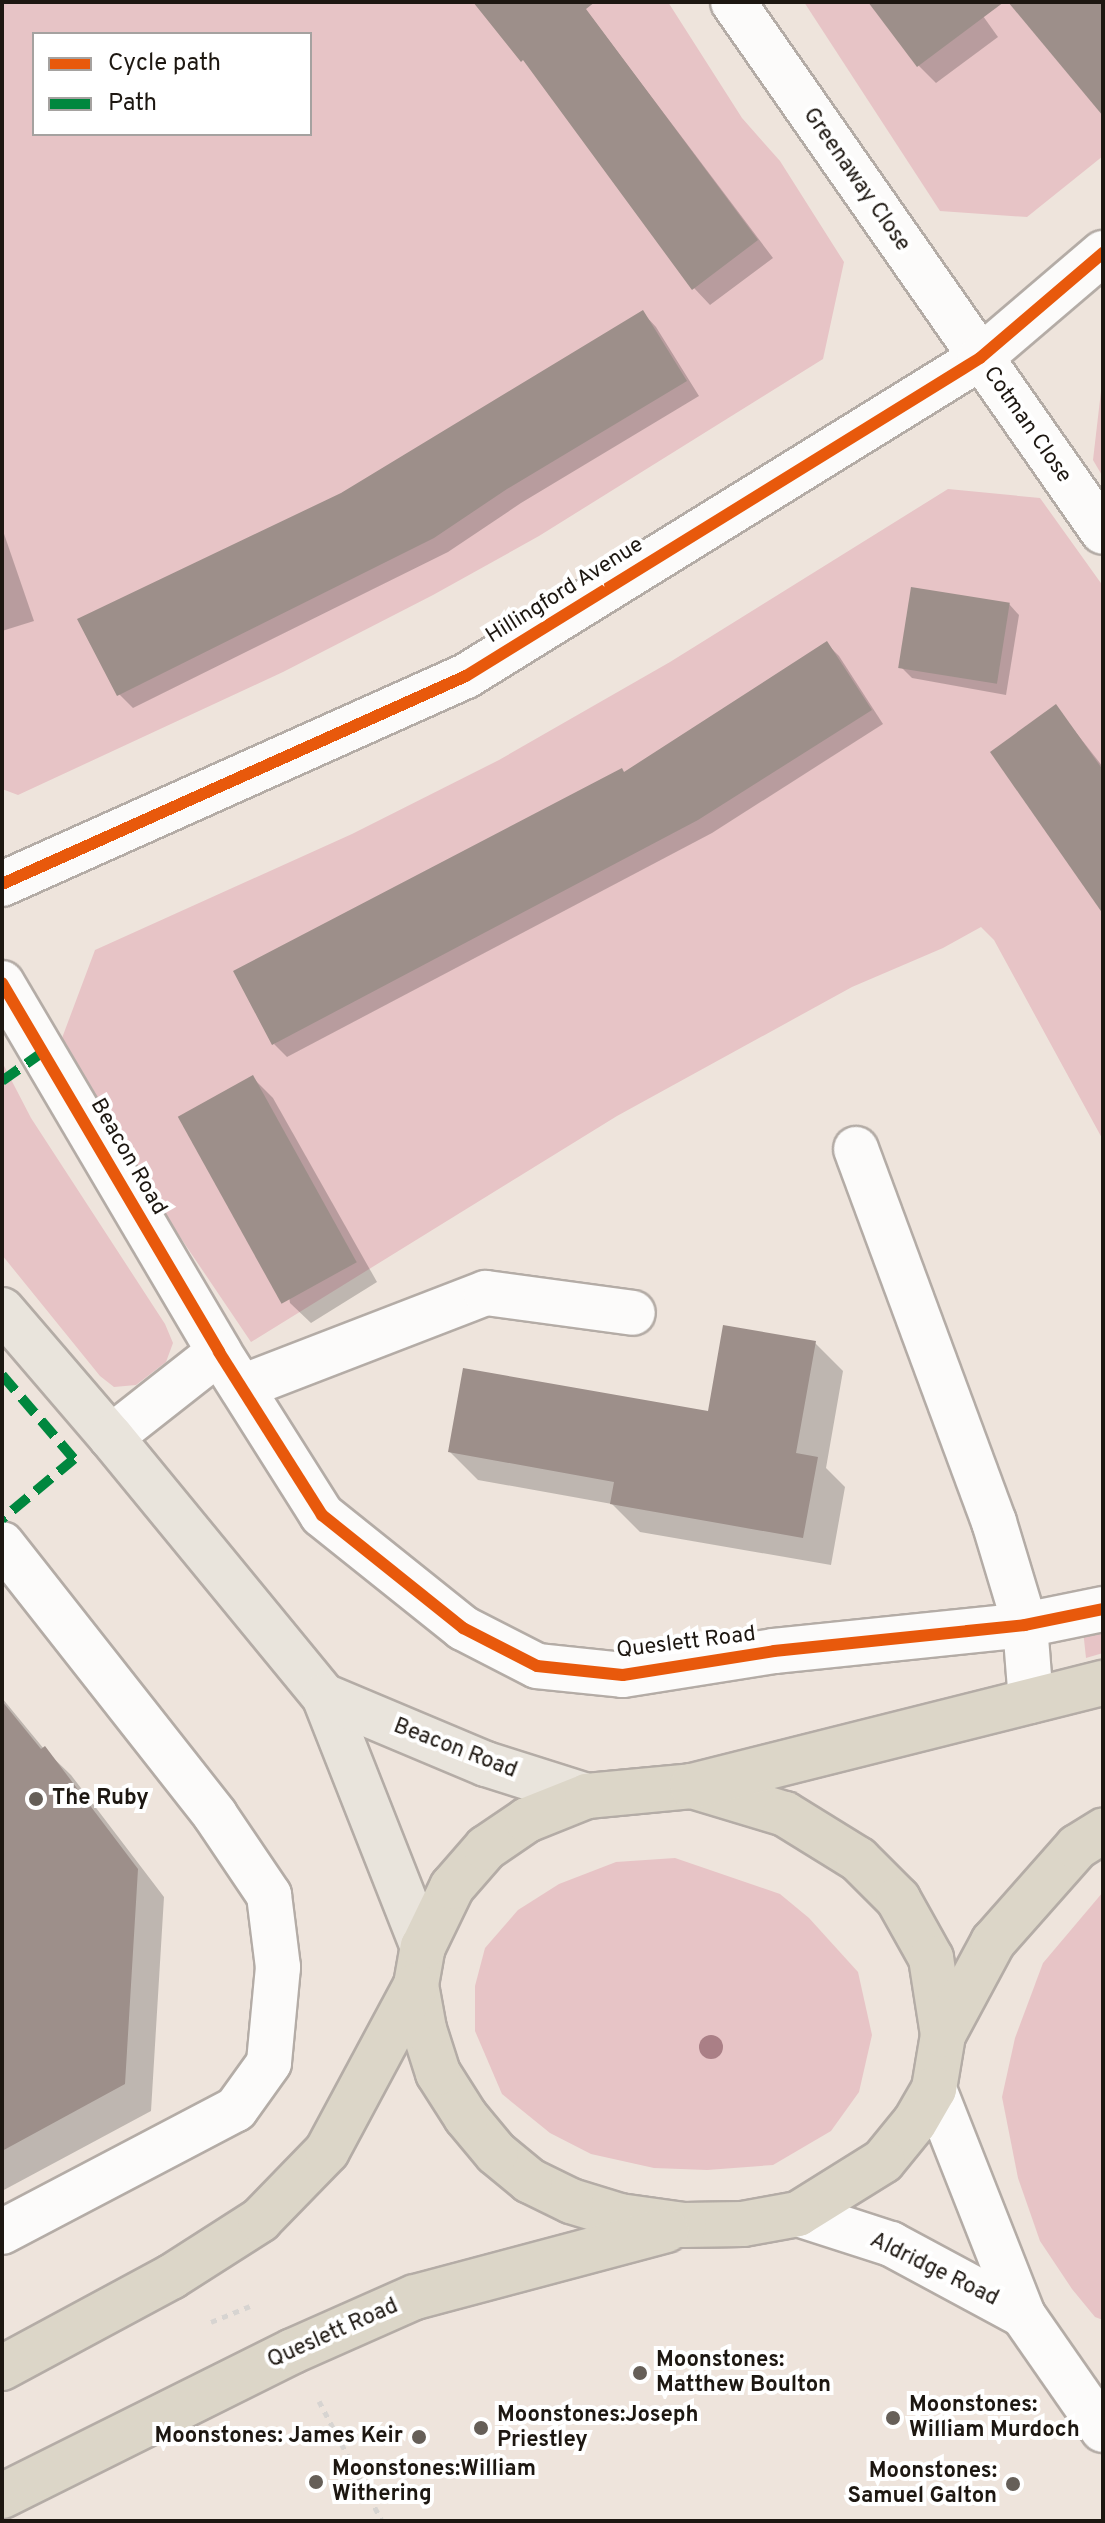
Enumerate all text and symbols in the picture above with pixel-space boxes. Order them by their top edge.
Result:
legend [32,32,312,136]
text: Cycle path [108,49,221,79]
text: Path [108,89,157,119]
street label: Greenaway Close [797,103,915,257]
street label: Cotman Close [977,362,1077,488]
street label: Hillingford Avenue [481,532,649,650]
street label: Beacon Road [84,1094,172,1220]
street label: Queslett Road [615,1621,757,1665]
street label: Beacon Road [390,1713,520,1785]
place label: The Ruby [52,1786,149,1812]
marker: The Ruby [27,1790,45,1808]
street label: Aldridge Road [865,2228,1003,2312]
street label: Queslett Road [264,2293,402,2375]
place label: Moonstones: Matthew Boulton [656,2347,831,2398]
marker: Moonstones: Matthew Boulton [631,2364,649,2382]
place label: Moonstones: William Murdoch [909,2392,1080,2444]
place label: Moonstones:Joseph Priestley [497,2402,699,2454]
marker: Moonstones: William Murdoch [884,2409,902,2427]
marker: Moonstones:Joseph Priestley [472,2419,490,2437]
place label: Moonstones: James Keir [154,2424,403,2450]
marker: Moonstones: James Keir [410,2428,428,2446]
place label: Moonstones:William Withering [332,2456,536,2508]
place label: Moonstones: Samuel Galton [847,2458,997,2510]
marker: Moonstones:William Withering [307,2473,325,2491]
marker: Moonstones: Samuel Galton [1004,2475,1022,2493]

